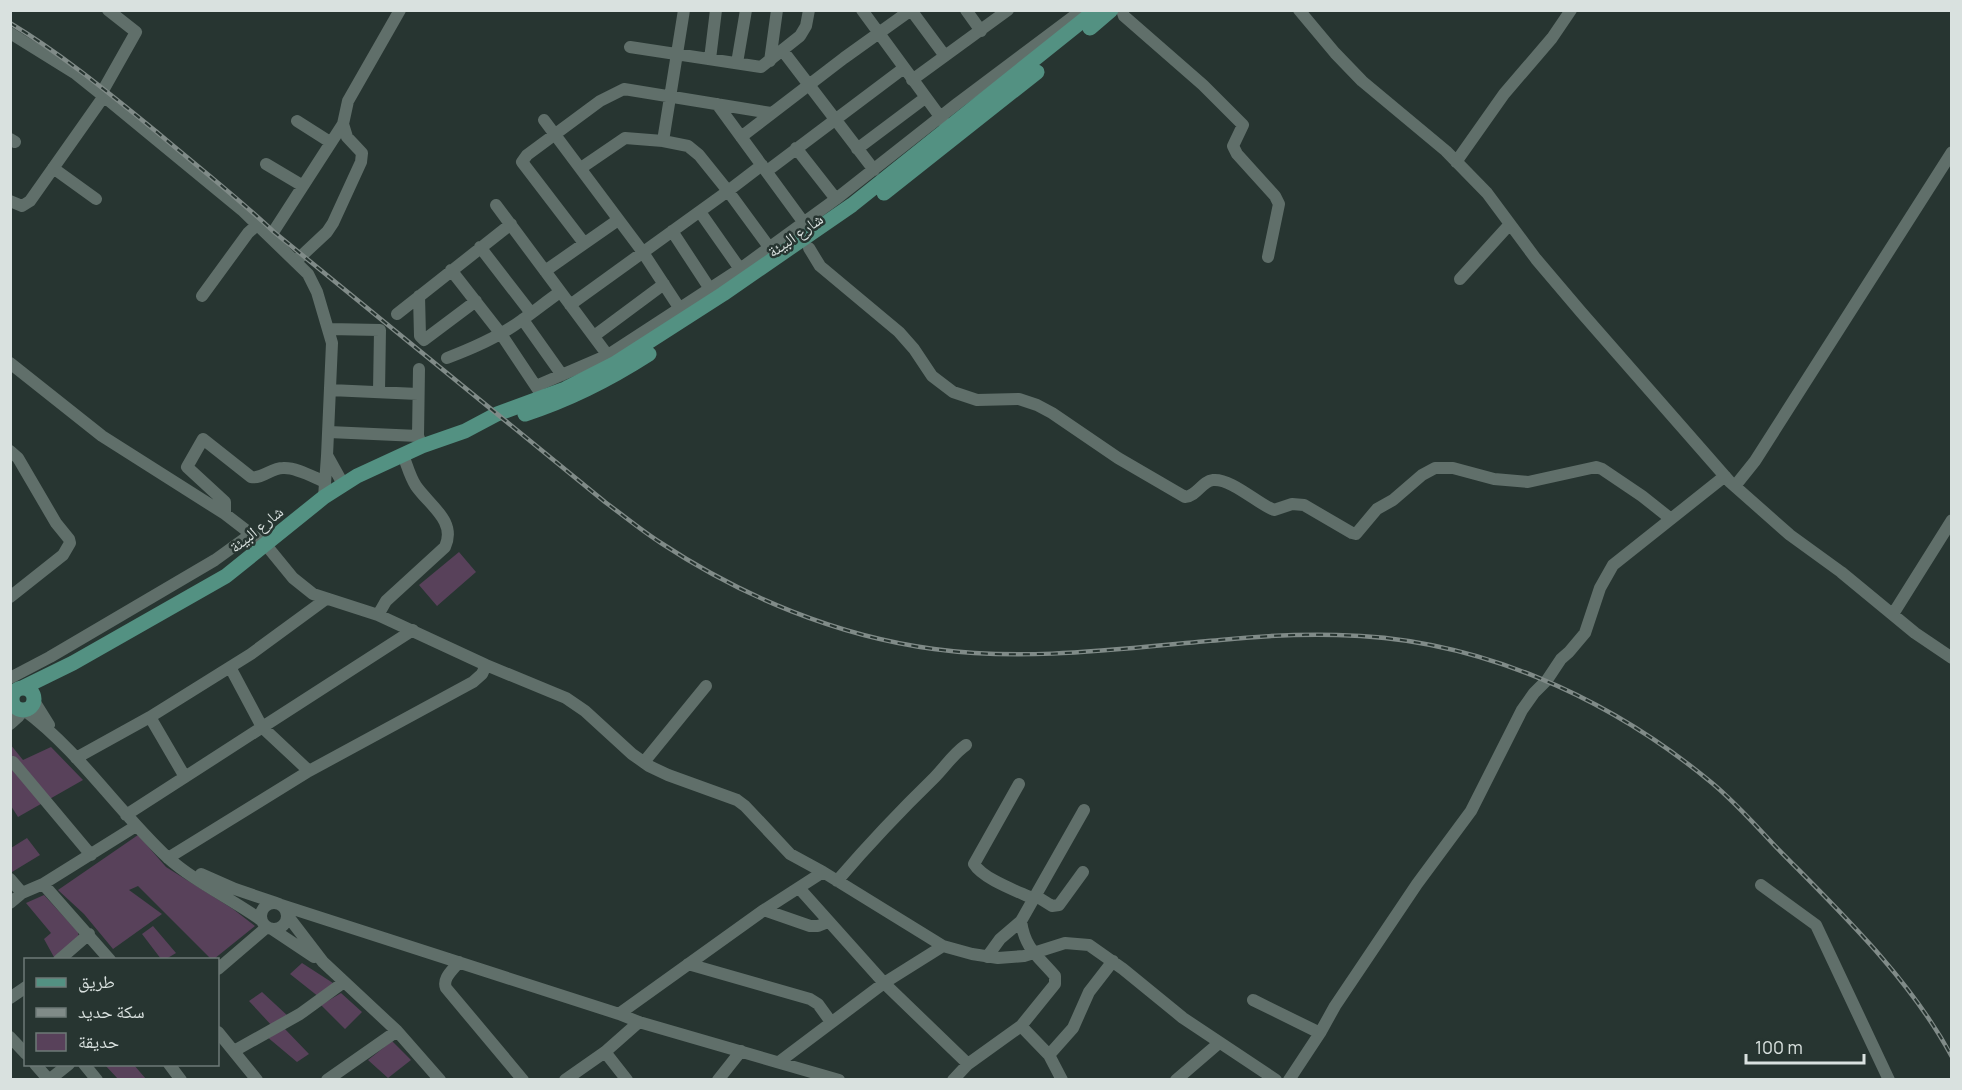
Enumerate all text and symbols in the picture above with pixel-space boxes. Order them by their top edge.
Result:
street label: شارع البيئة [763,208,827,262]
street label: شارع البيئة [225,501,287,557]
legend [24,958,219,1066]
text: طريق [78,969,115,993]
text: سكة حديد [78,999,145,1023]
scale bar [1746,1027,1864,1065]
text: حديقة [78,1029,119,1053]
text: 100 m [1755,1035,1803,1059]

